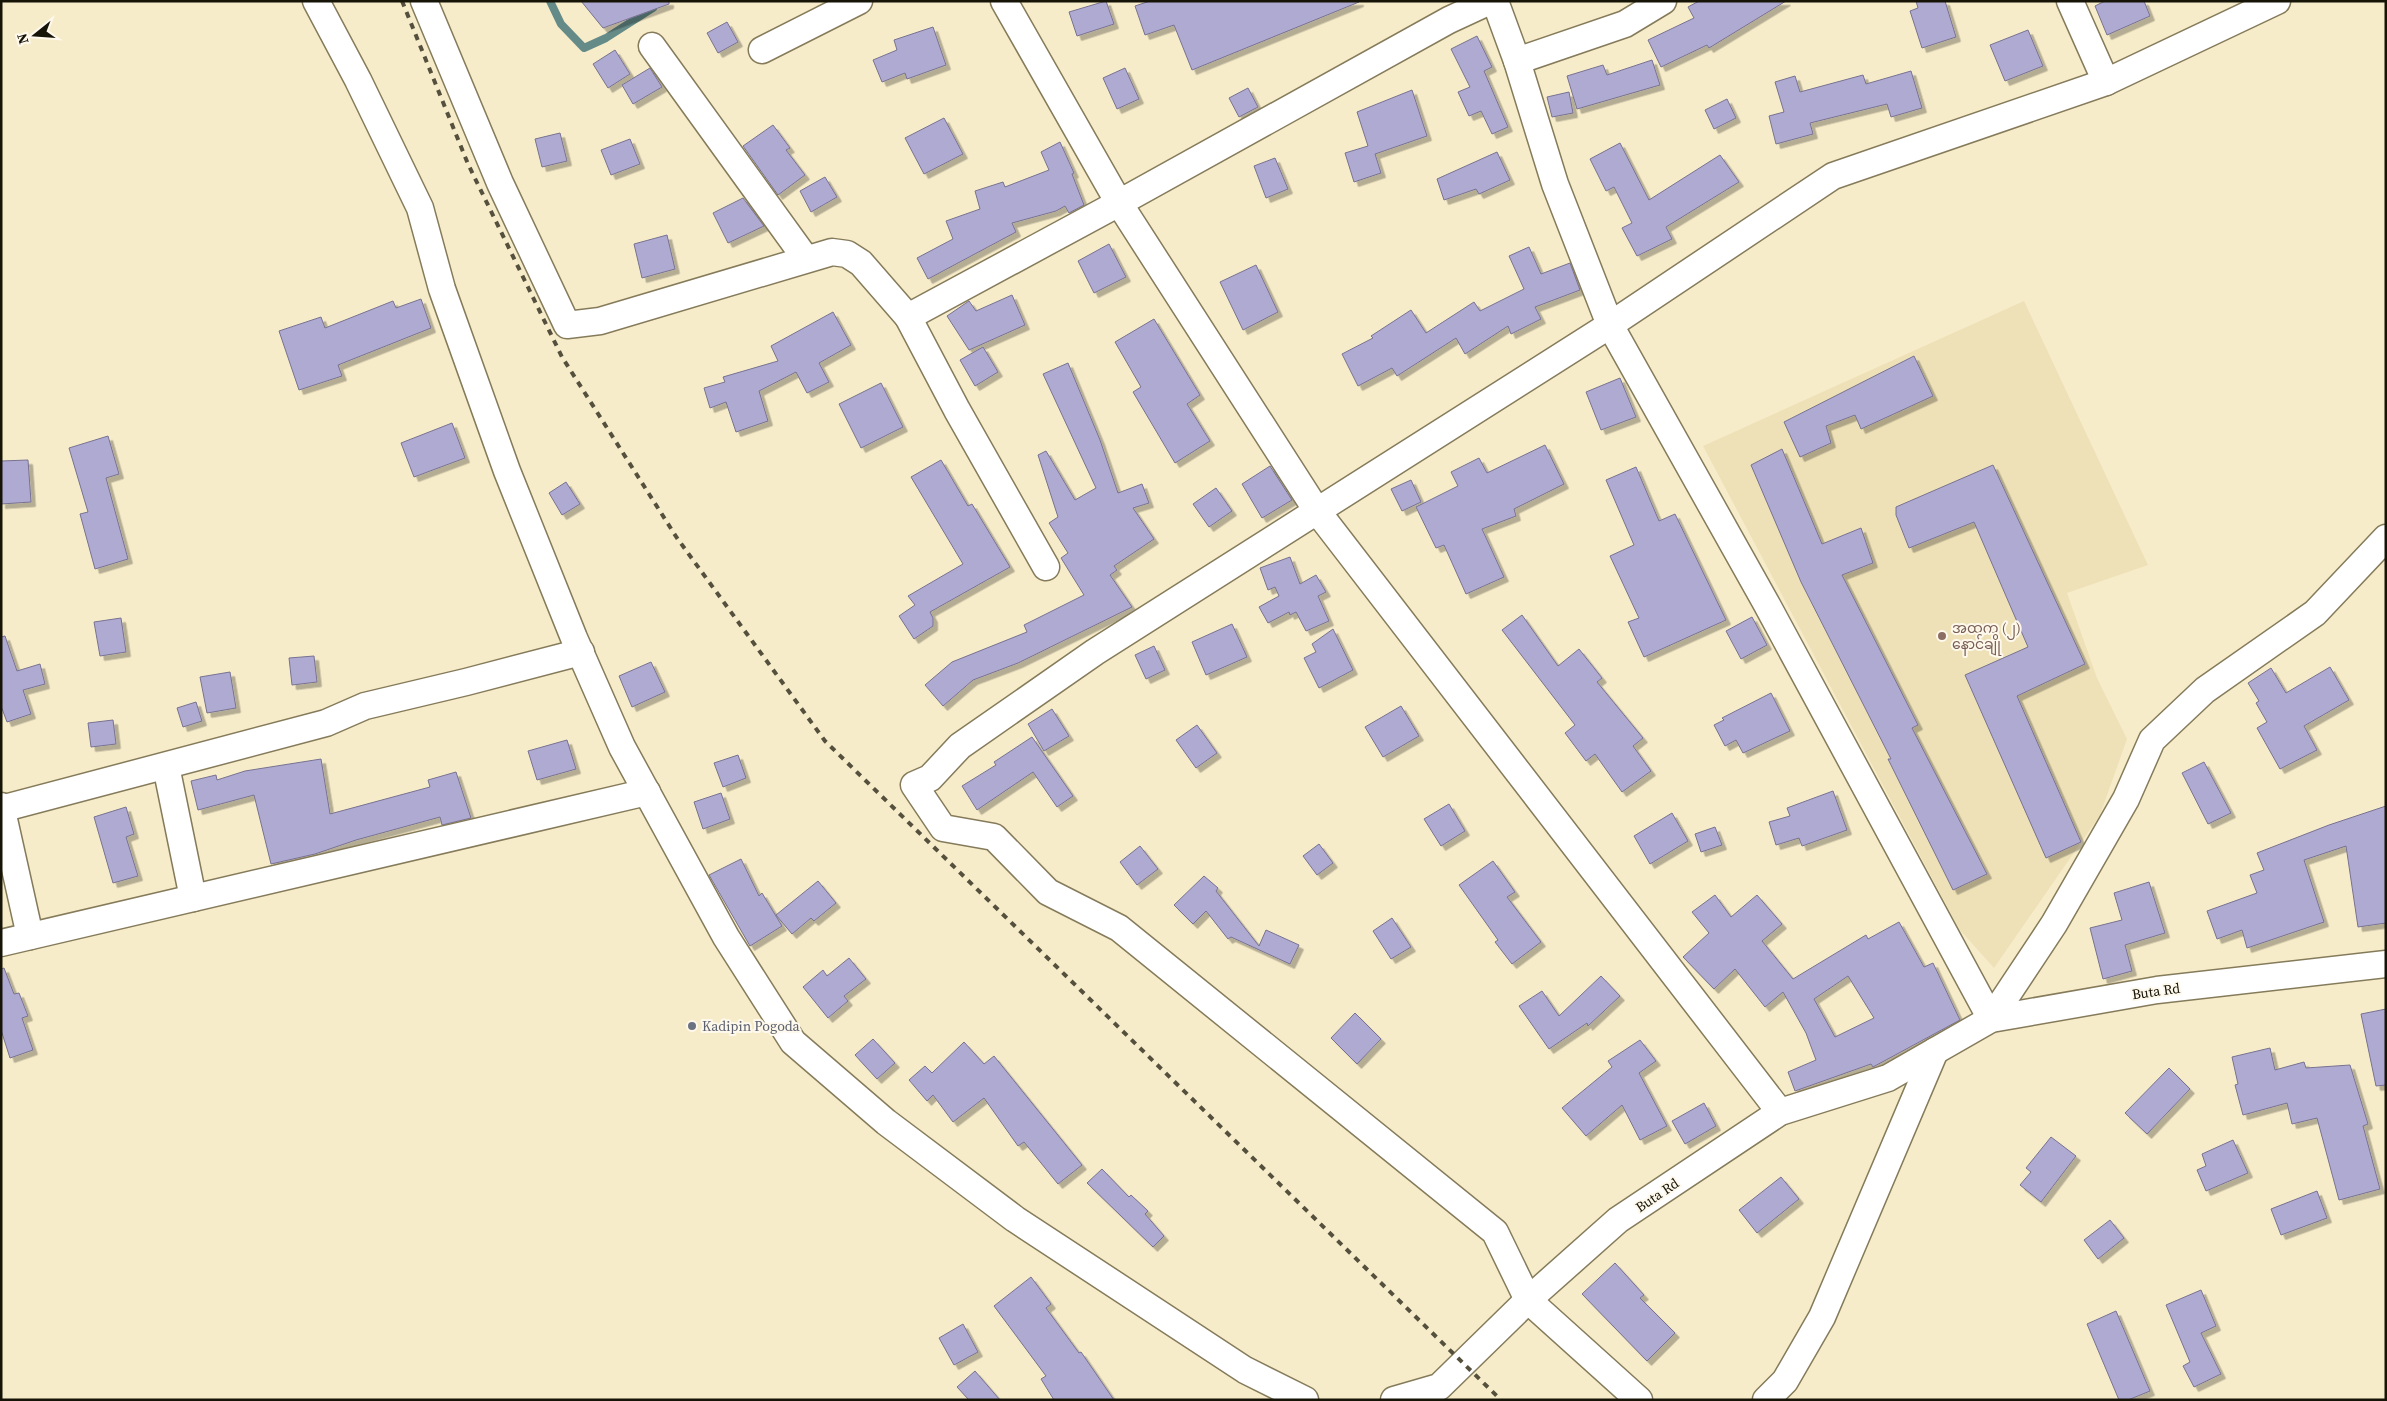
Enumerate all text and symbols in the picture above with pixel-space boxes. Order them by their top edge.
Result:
north arrow [10,10,60,60]
text: N [12,31,34,47]
place label: အထက (၂) နောင်ချို [1952,618,2021,656]
marker: အထက (၂) နောင်ချို [1936,630,1948,642]
street label: Buta Rd [2131,978,2181,1004]
place label: Kadipin Pogoda [702,1016,801,1036]
marker: Kadipin Pogoda [686,1020,698,1032]
street label: Buta Rd [1631,1173,1683,1217]

